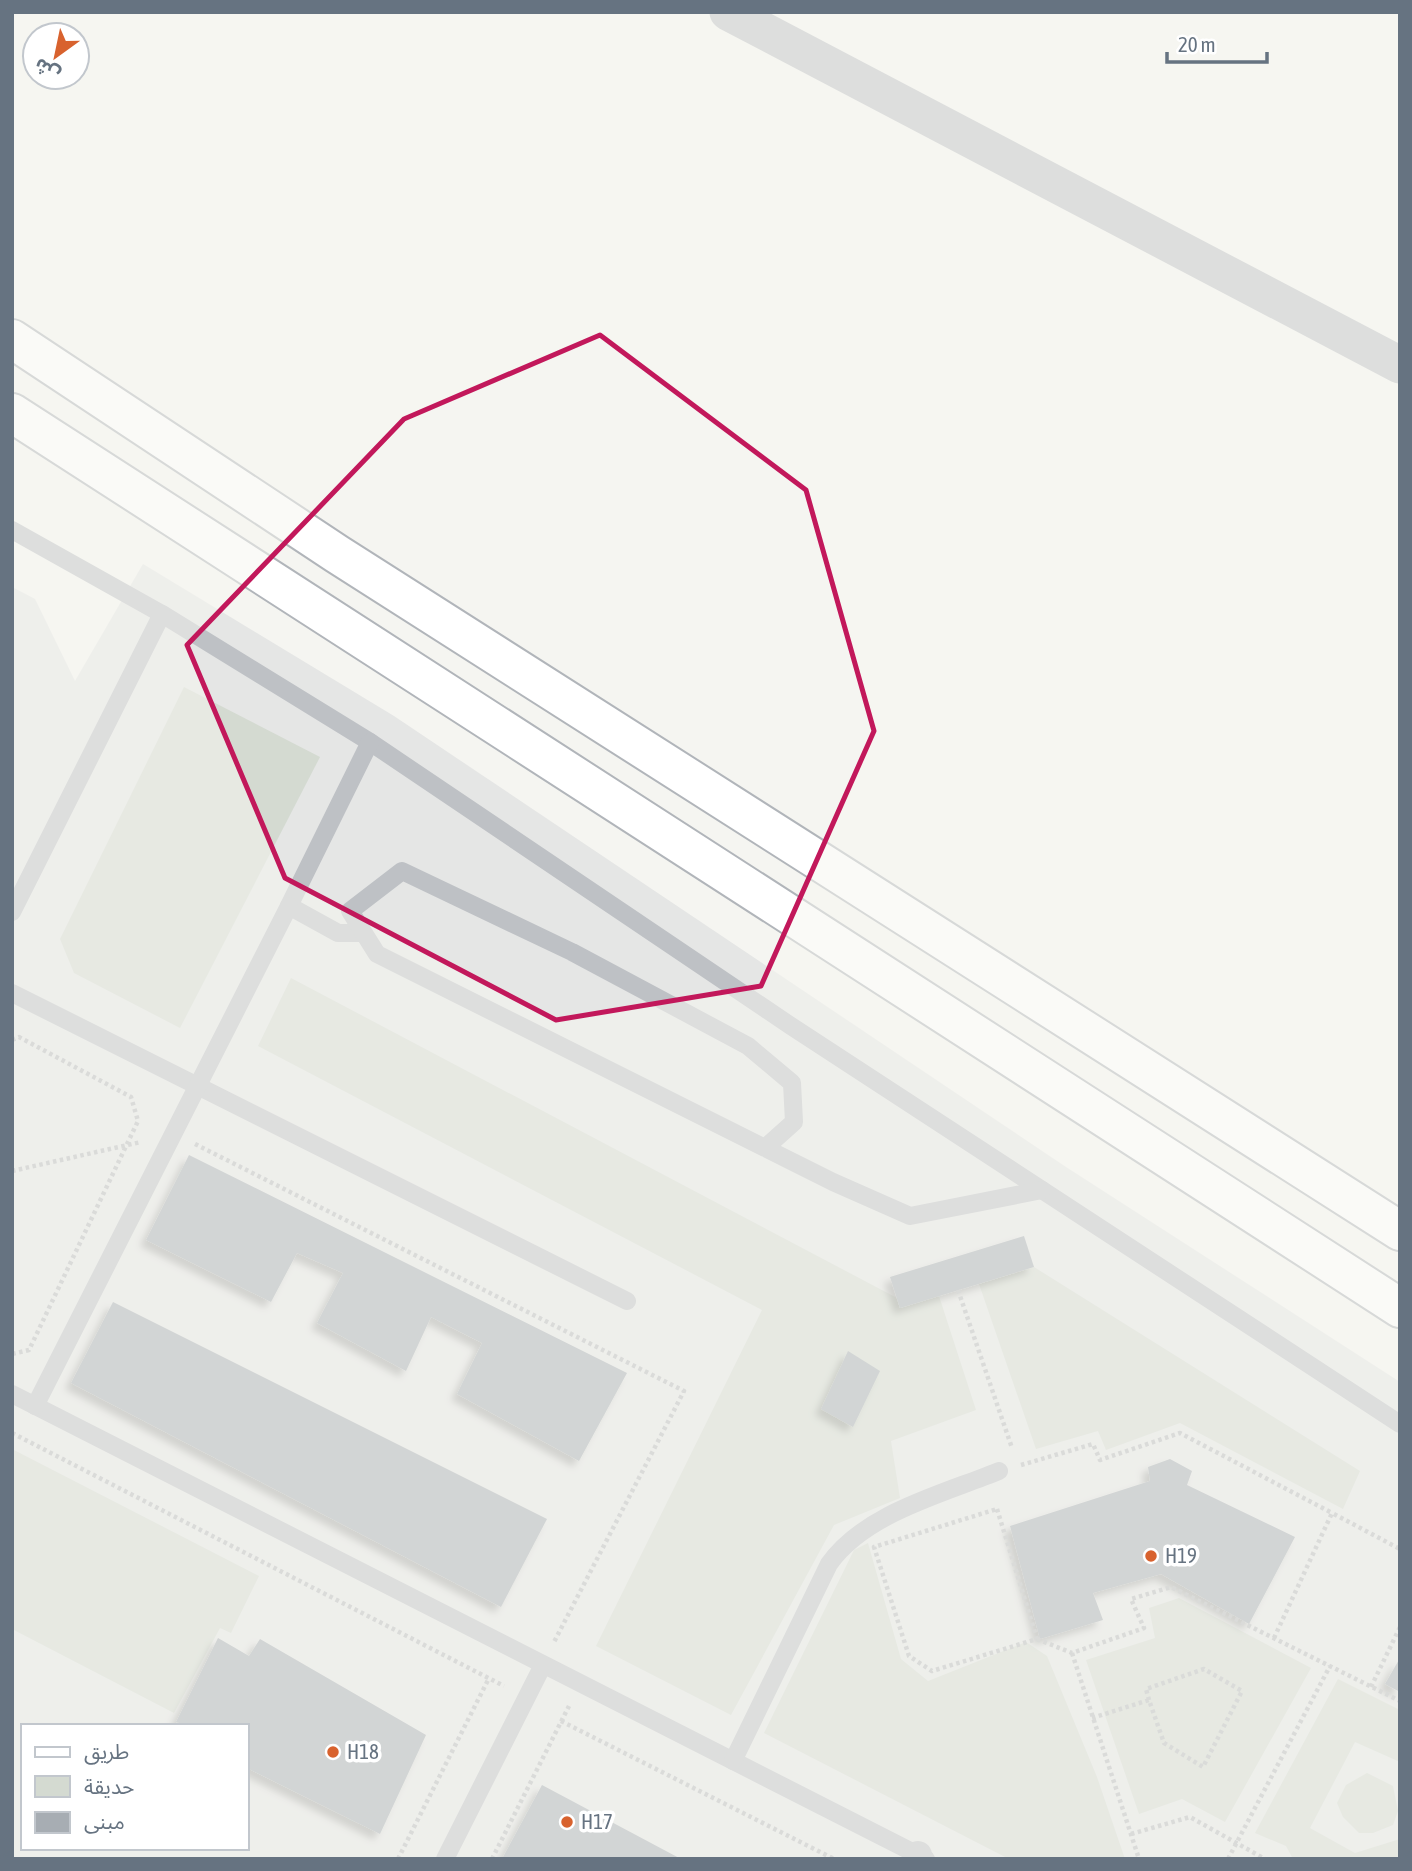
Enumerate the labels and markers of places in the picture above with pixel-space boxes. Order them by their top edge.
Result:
place label: H19 [1165,1543,1197,1567]
marker: H19 [1143,1548,1159,1564]
place label: H18 [347,1739,379,1763]
marker: H18 [325,1744,341,1760]
place label: H17 [581,1809,613,1833]
marker: H17 [559,1814,575,1830]

